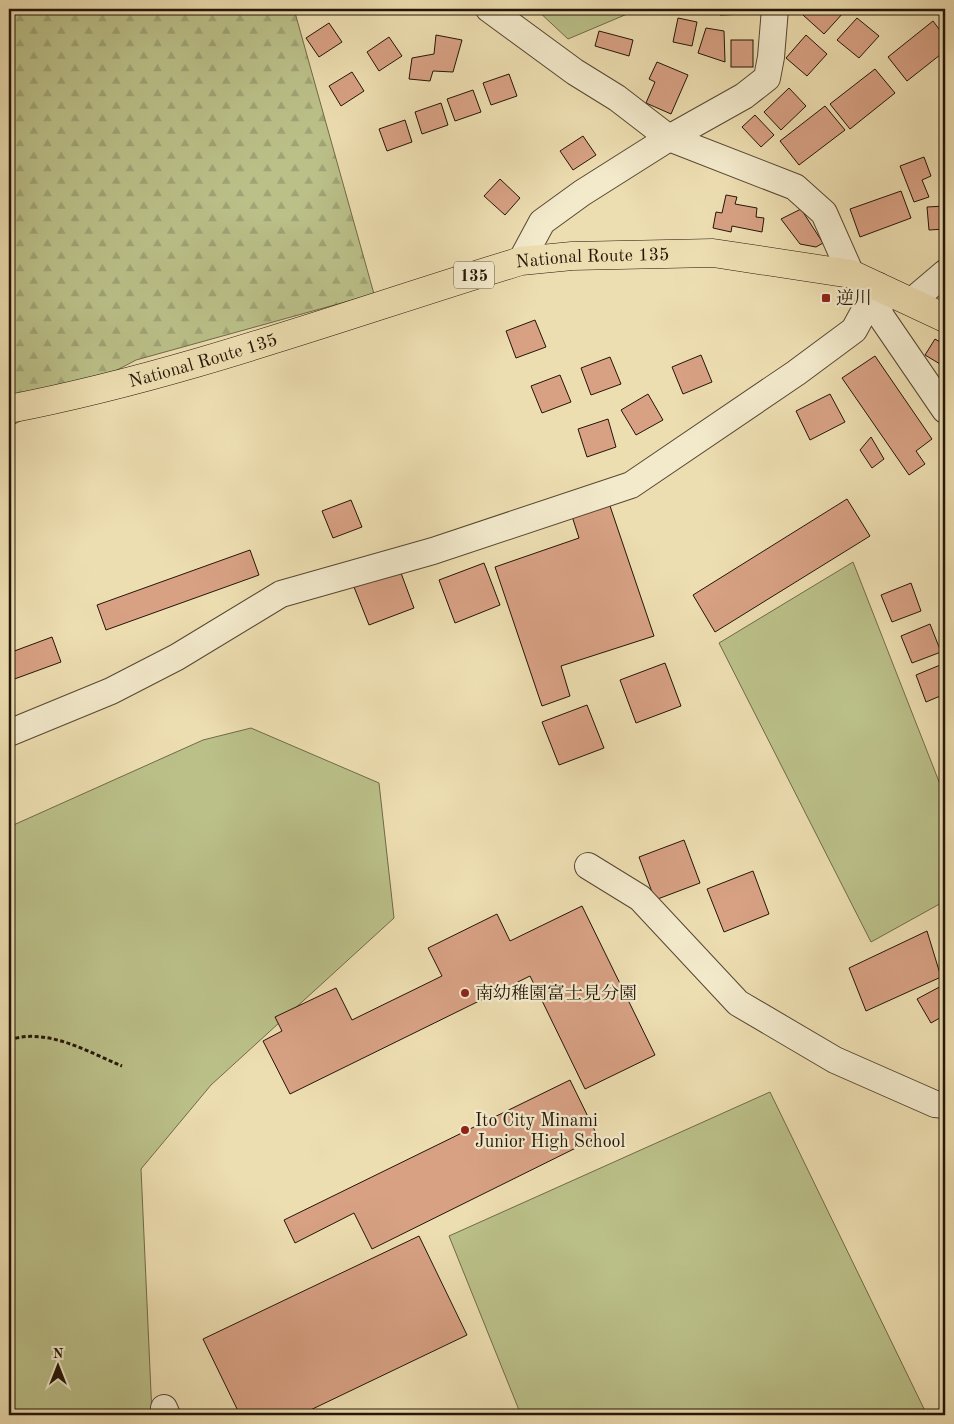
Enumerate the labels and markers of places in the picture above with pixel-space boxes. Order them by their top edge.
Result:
place label: 逆川 [836,288,872,308]
marker: 逆川 [820,292,832,304]
place label: 南幼稚園富士見分園 [475,983,637,1003]
marker: 南幼稚園富士見分園 [459,987,471,999]
place label: Ito City Minami Junior High School [475,1112,626,1151]
marker: Ito City Minami Junior High School [459,1124,471,1136]

